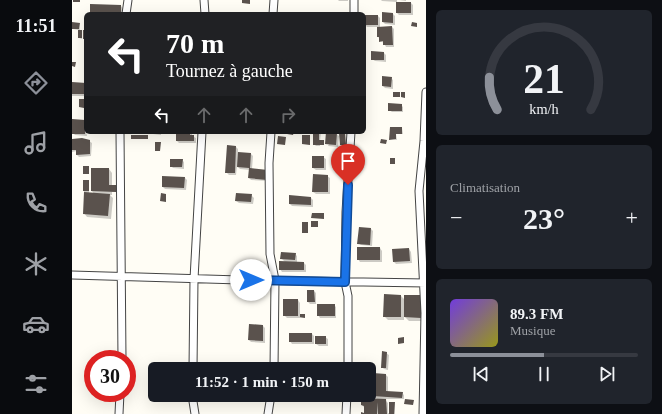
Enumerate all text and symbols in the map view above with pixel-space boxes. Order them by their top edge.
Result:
text: 11:51 [15,16,57,36]
icon: left [100,28,152,80]
text: 70 m [166,28,224,59]
text: 21 [523,56,565,102]
text: Tournez à gauche [166,61,293,81]
icon: directions [22,69,50,97]
text: km/h [529,101,559,117]
icon: left [151,104,173,126]
icon: ahead [193,104,215,126]
icon: ahead [235,104,257,126]
icon: right [277,104,299,126]
icon: music [22,129,50,157]
pin [331,144,365,185]
icon: arrive [337,150,359,172]
text: Climatisation [450,180,520,195]
icon: phone [22,189,50,217]
text: 23° [523,202,565,235]
text: − [450,205,462,230]
text: + [626,205,638,230]
icon: climate [22,250,50,278]
position arrow [230,259,272,301]
text: 89.3 FM [510,306,563,322]
icon: car [22,310,50,338]
text: Musique [510,323,556,338]
speed limit sign: 30 [84,350,136,402]
icon: previous [470,363,492,385]
icon: pause [533,363,555,385]
icon: next [596,363,618,385]
icon: filters [22,370,50,398]
text: 11:52 · 1 min · 150 m [195,374,329,390]

